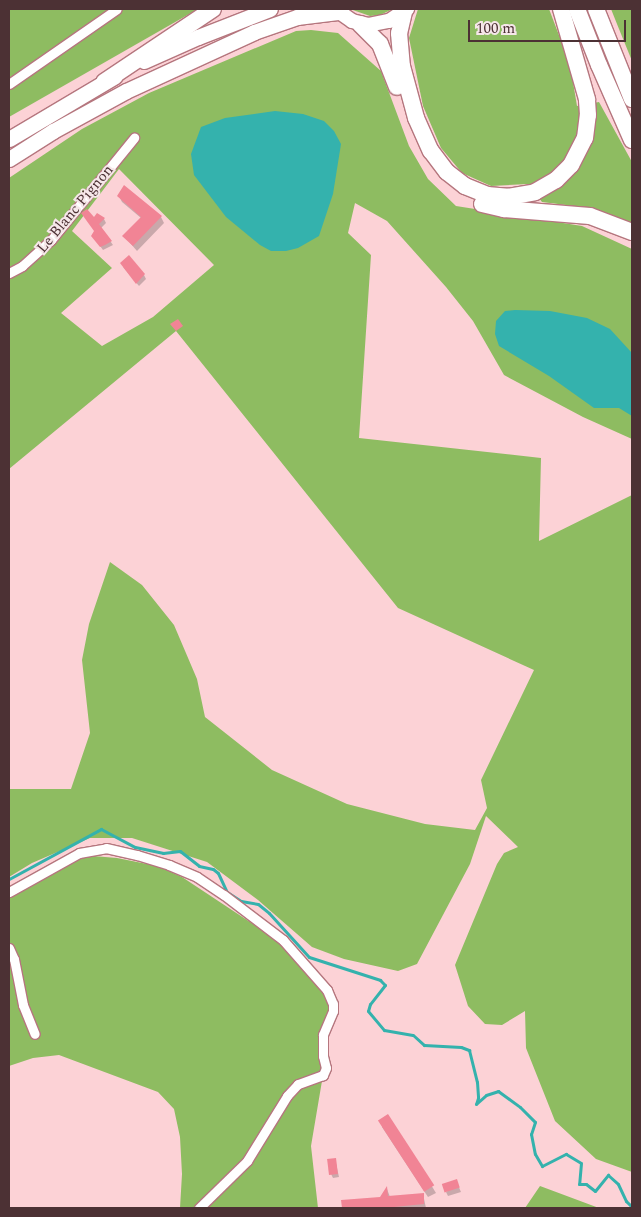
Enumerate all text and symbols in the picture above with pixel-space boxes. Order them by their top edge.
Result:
scale bar [471,10,628,42]
text: 100 m [476,17,515,40]
street label: Le Blanc Pignon [33,161,117,257]

